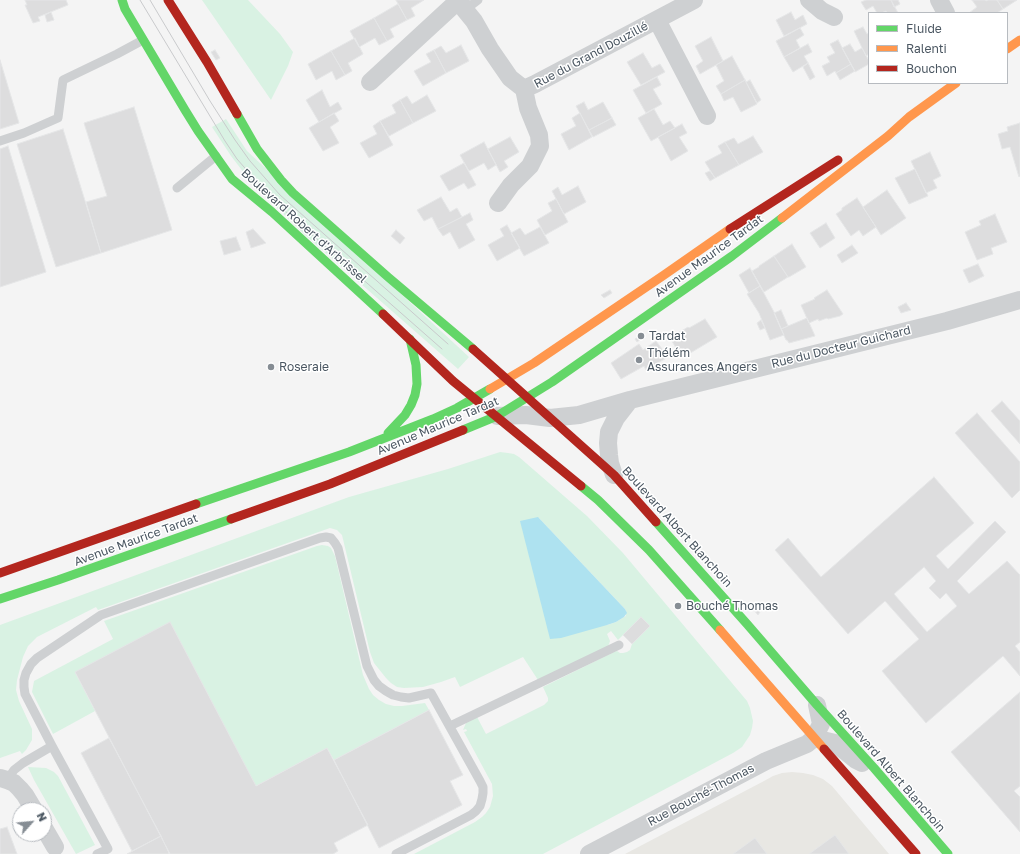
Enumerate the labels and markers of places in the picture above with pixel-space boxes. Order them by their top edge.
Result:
place label: Tardat [649,329,686,343]
marker: Tardat [636,331,646,341]
place label: Thélém Assurances Angers [647,346,757,374]
marker: Thélém Assurances Angers [634,355,644,365]
place label: Roseraie [279,360,329,374]
marker: Roseraie [266,362,276,372]
place label: Bouché Thomas [686,599,778,613]
marker: Bouché Thomas [673,601,683,611]

